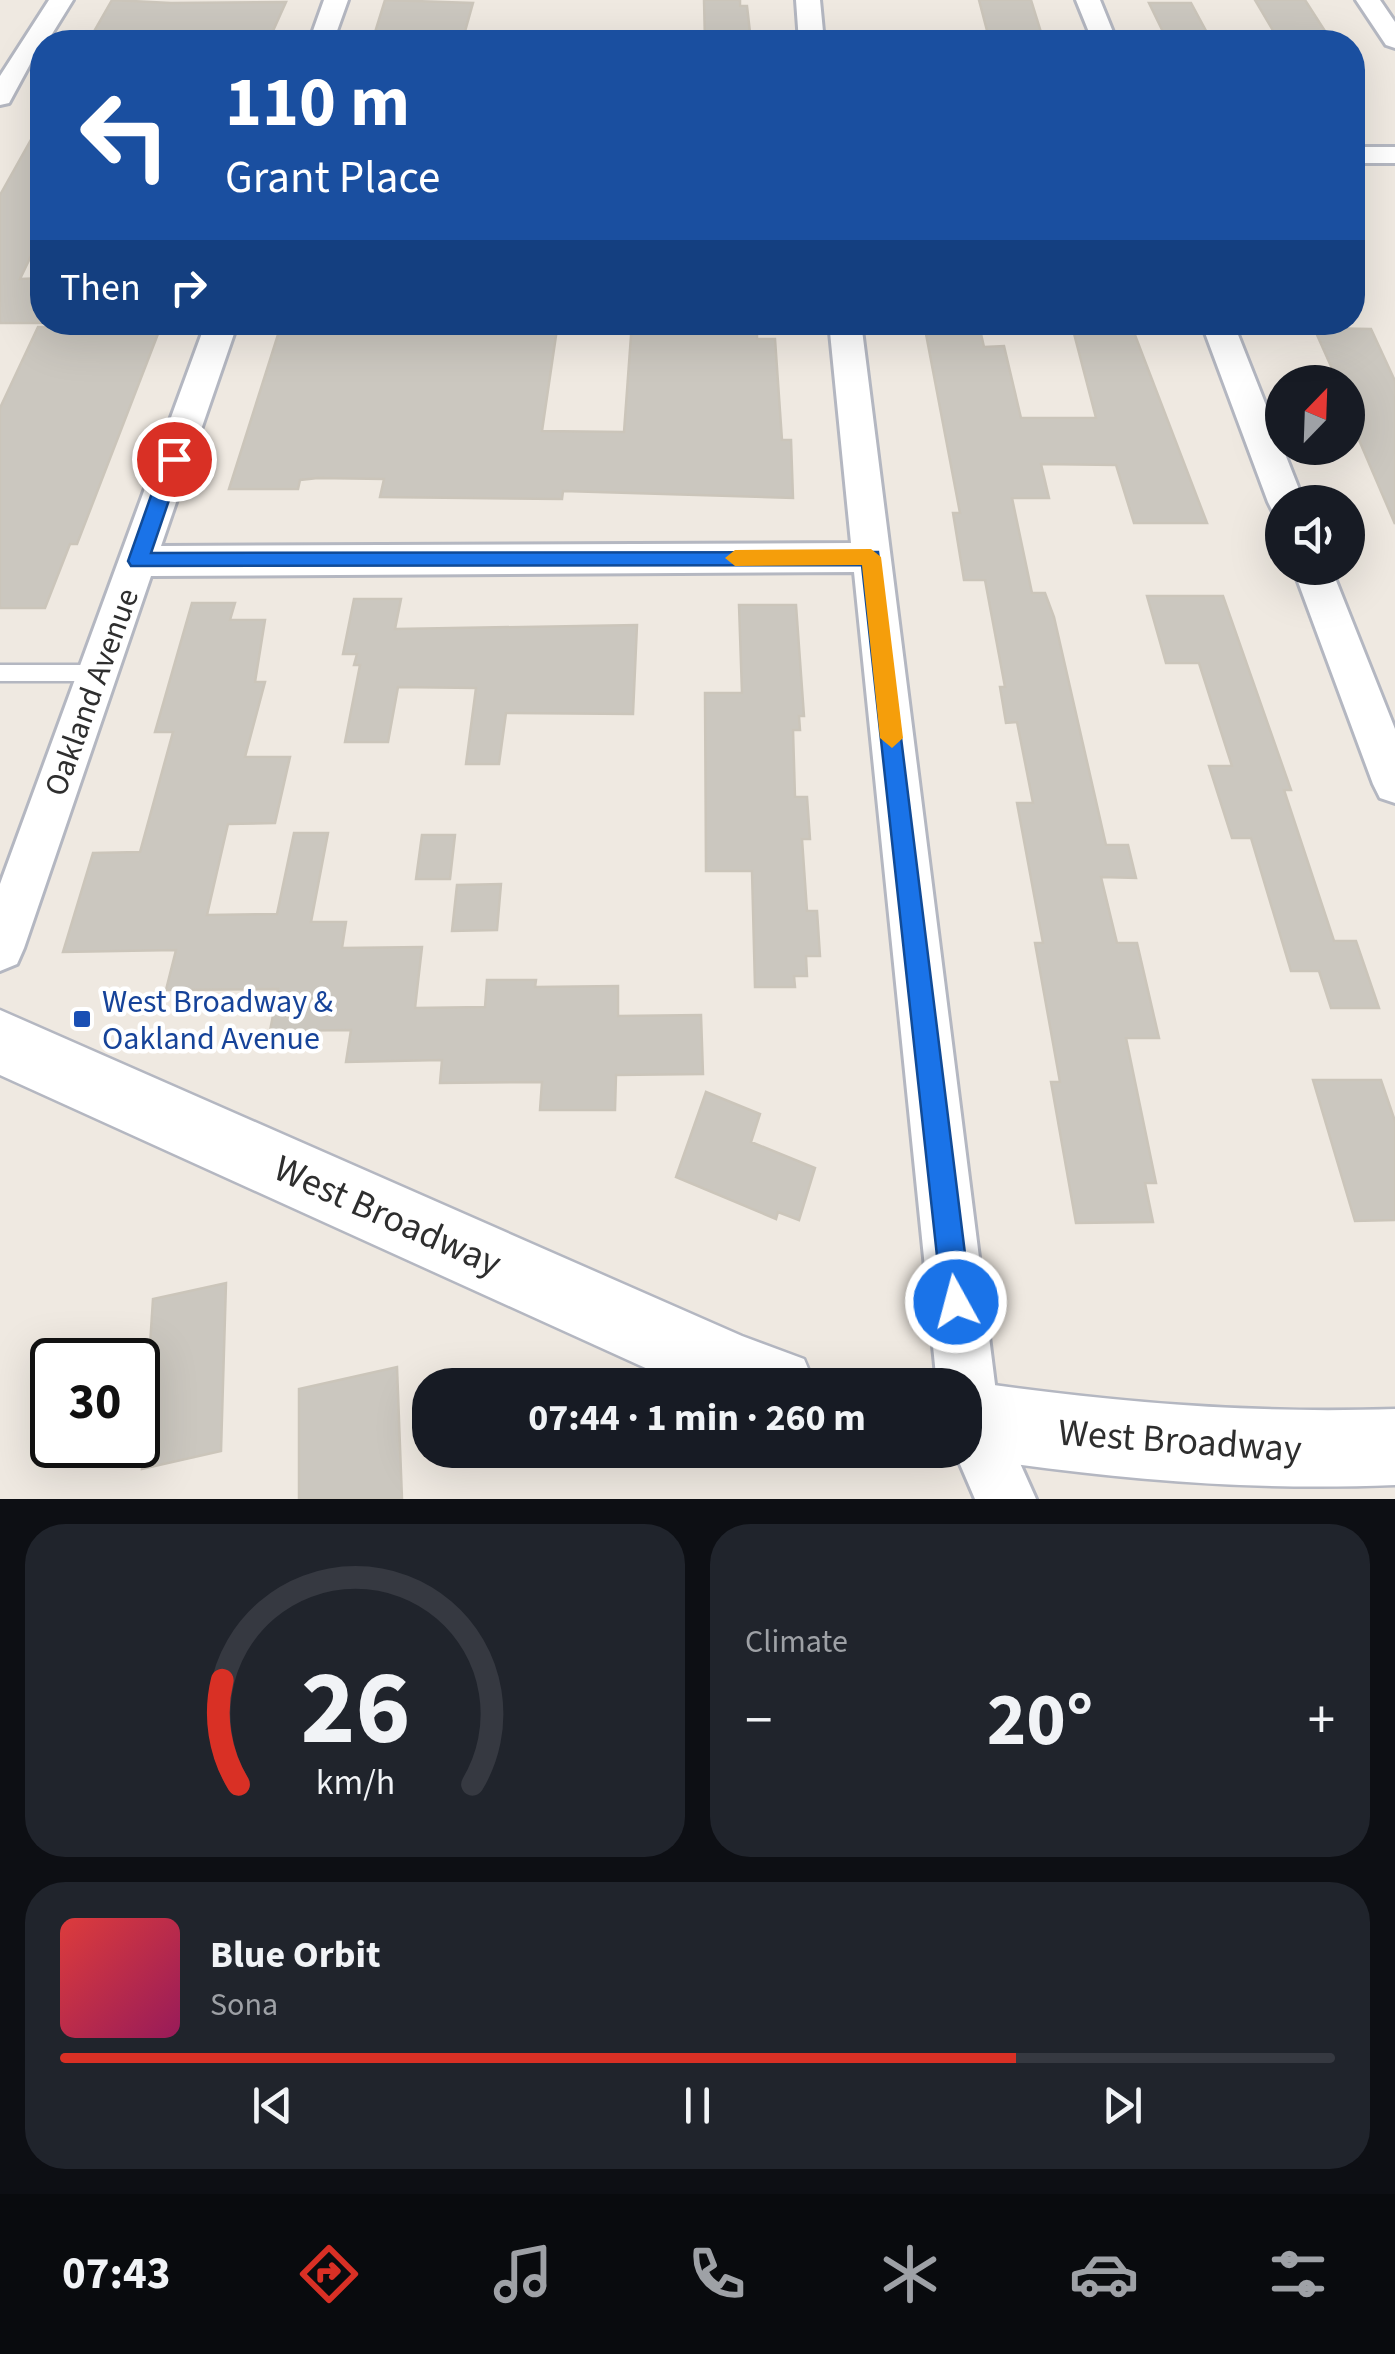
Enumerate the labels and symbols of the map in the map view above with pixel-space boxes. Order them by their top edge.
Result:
north arrow [1265,365,1365,465]
pin [132,417,217,502]
street label: Oakland Avenue [33,582,151,803]
place label: West Broadway & Oakland Avenue [102,979,334,1062]
marker: West Broadway & Oakland Avenue [71,1008,93,1030]
street label: West Broadway [265,1142,510,1290]
position arrow [904,1250,1008,1354]
speed limit sign: 30 [30,1338,160,1468]
street label: West Broadway [1057,1406,1304,1476]

